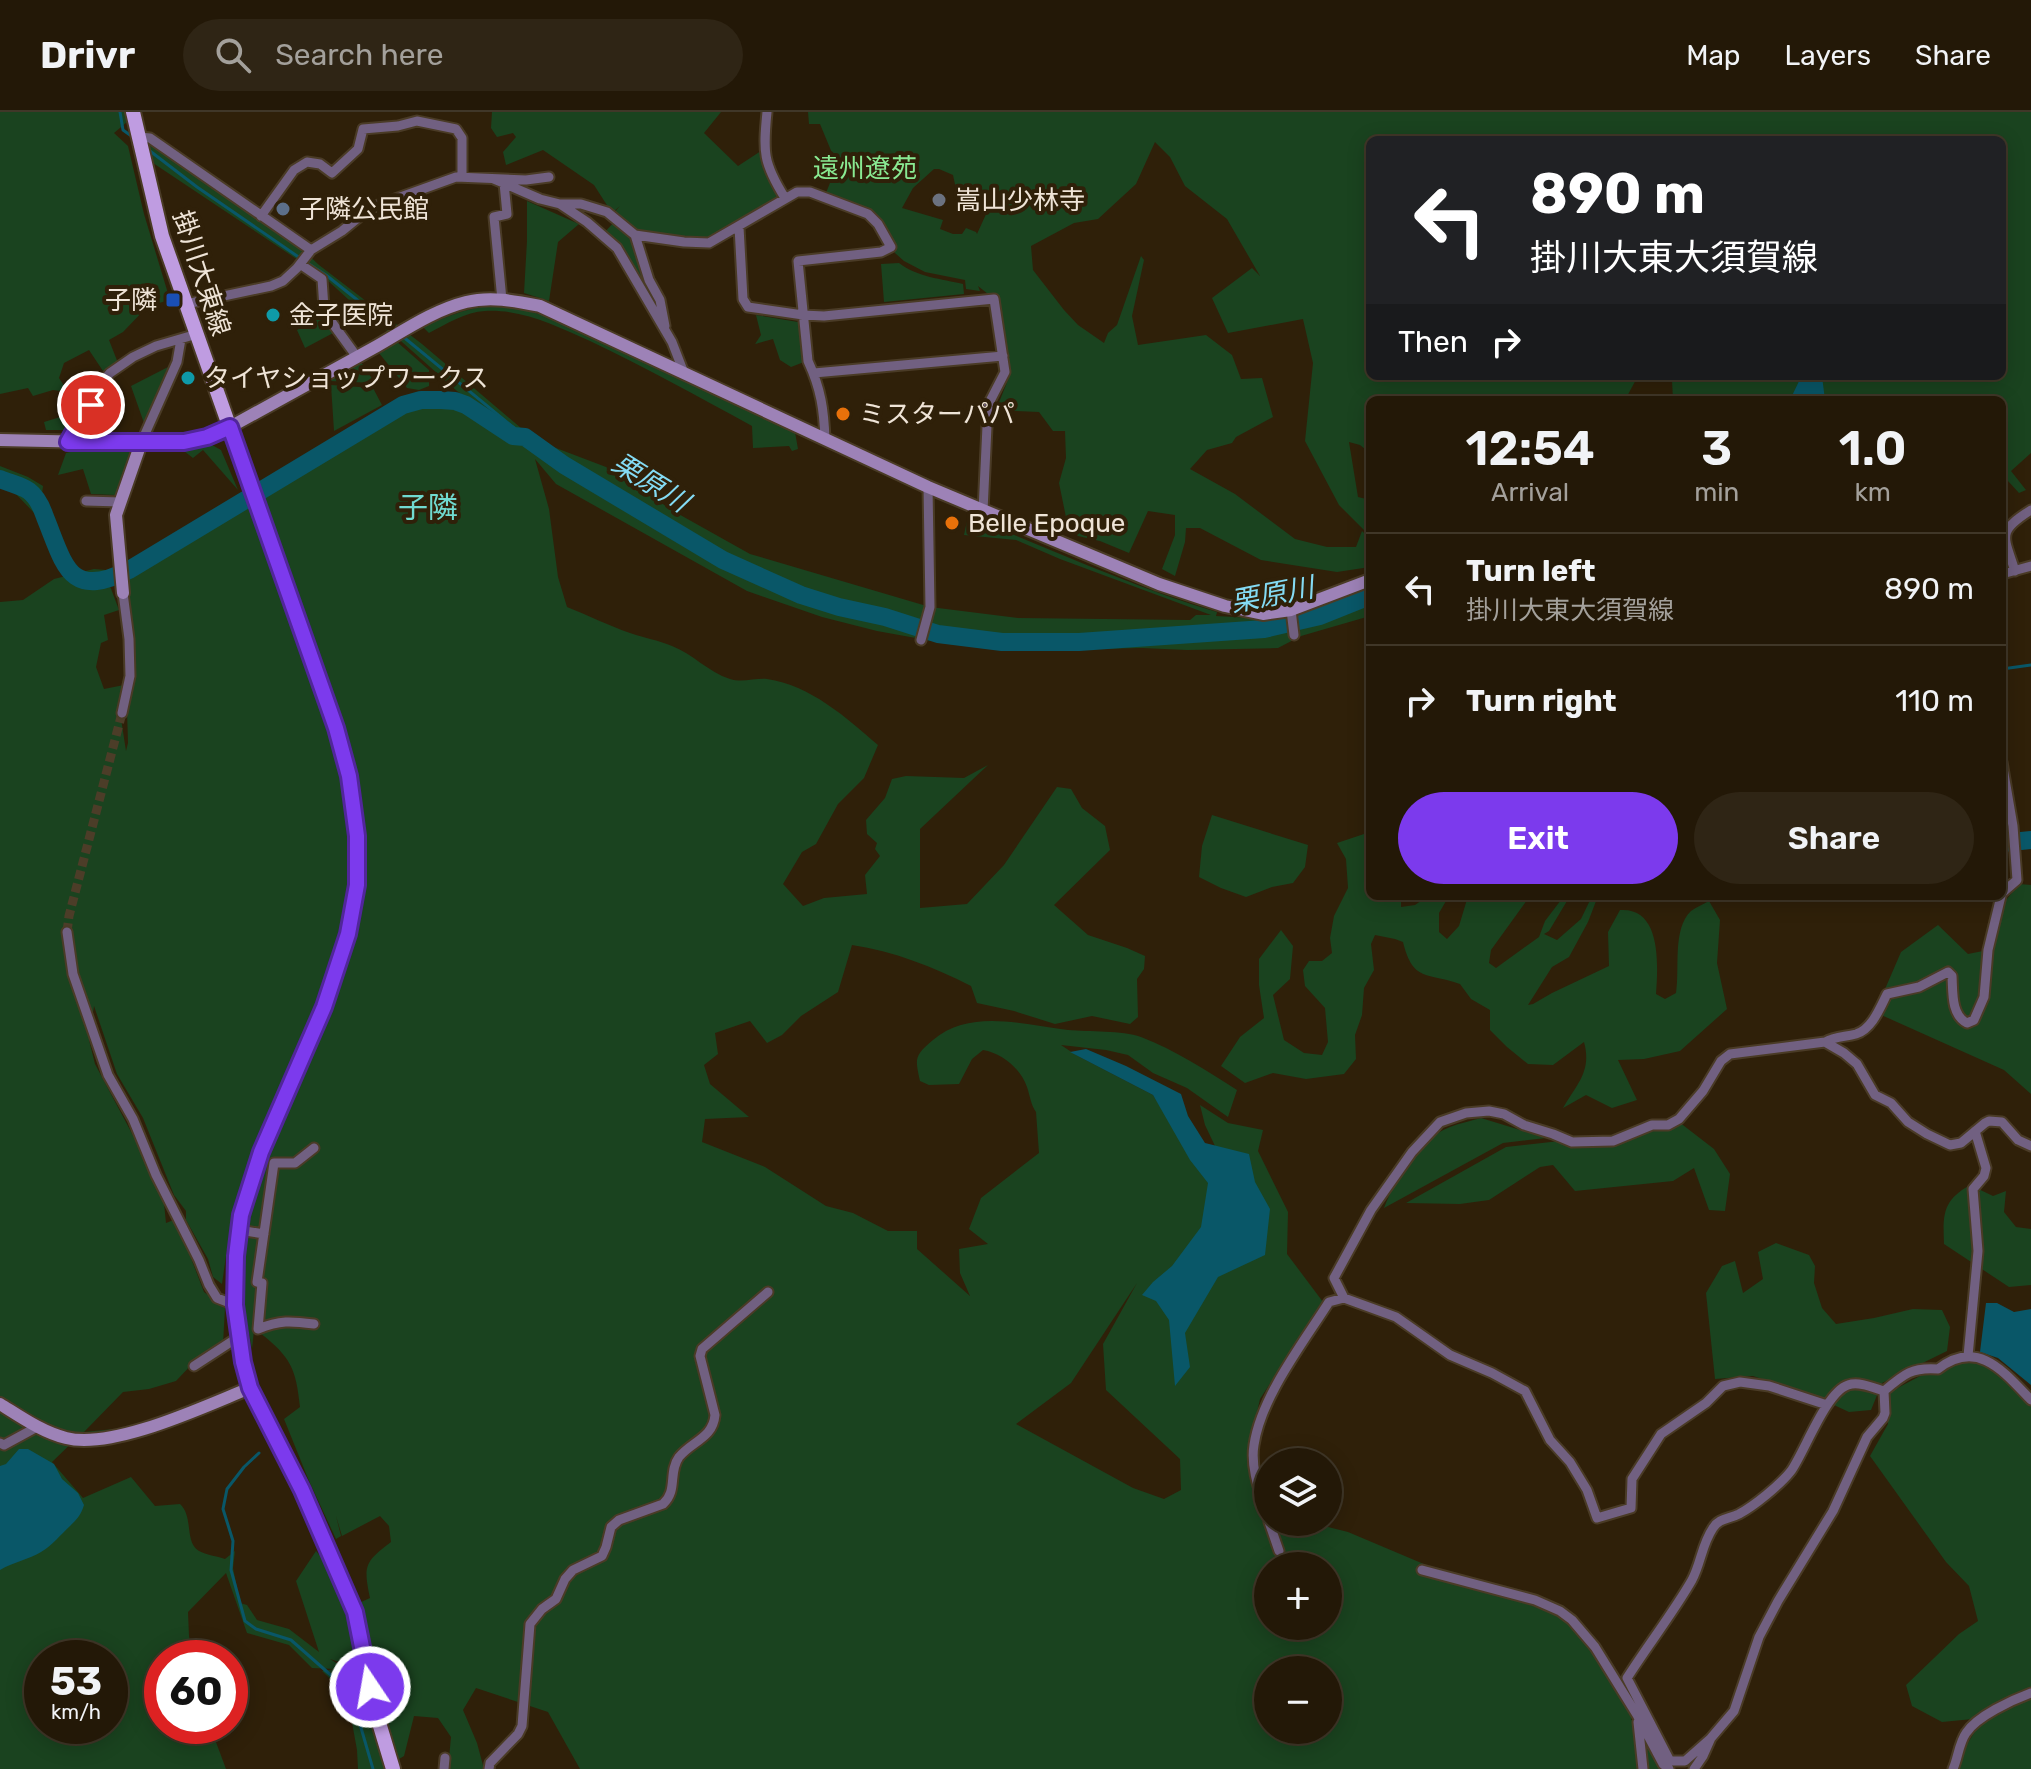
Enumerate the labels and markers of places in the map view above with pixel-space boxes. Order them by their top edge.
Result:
place label: 嵩山少林寺 [955,185,1085,216]
marker: 嵩山少林寺 [930,191,948,209]
place label: 子隣公民館 [299,194,429,225]
marker: 子隣公民館 [274,200,292,218]
place label: 子隣 [105,285,157,316]
marker: 子隣 [164,291,182,309]
place label: 金子医院 [289,300,393,331]
marker: 金子医院 [264,306,282,324]
place label: タイヤショップワークス [204,363,488,394]
marker: タイヤショップワークス [179,369,197,387]
pin [57,371,125,439]
place label: ミスターパパ [859,399,1015,430]
marker: ミスターパパ [834,405,852,423]
place label: Belle Epoque [968,508,1125,539]
marker: Belle Epoque [943,514,961,532]

